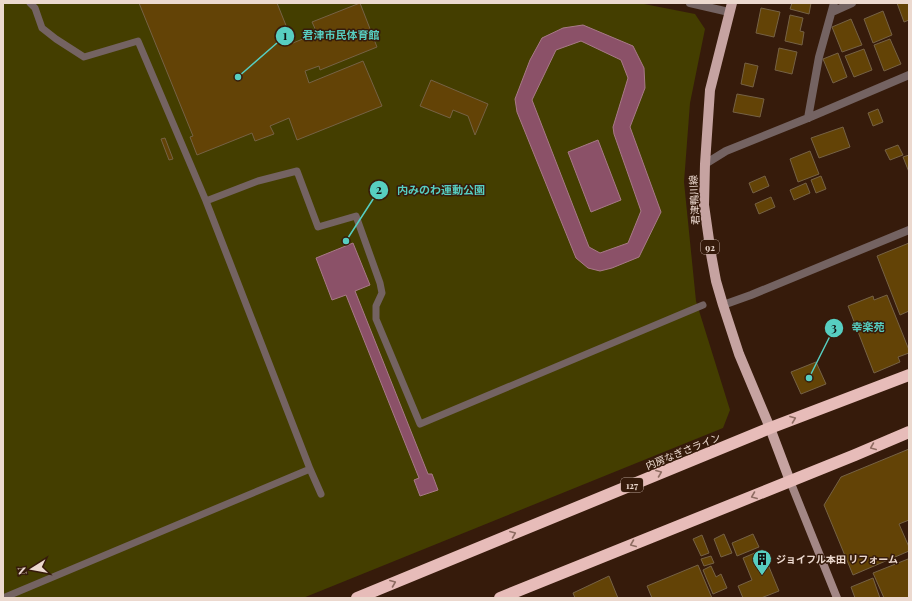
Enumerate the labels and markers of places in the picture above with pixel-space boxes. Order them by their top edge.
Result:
callout: 君津市民体育館 [275,24,388,47]
callout: 内みのわ運動公園 [369,178,493,201]
callout: 幸楽苑 [824,316,893,339]
building icon: ジョイフル本田 リフォーム [751,548,773,576]
place label: ジョイフル本田 リフォーム [776,552,898,566]

